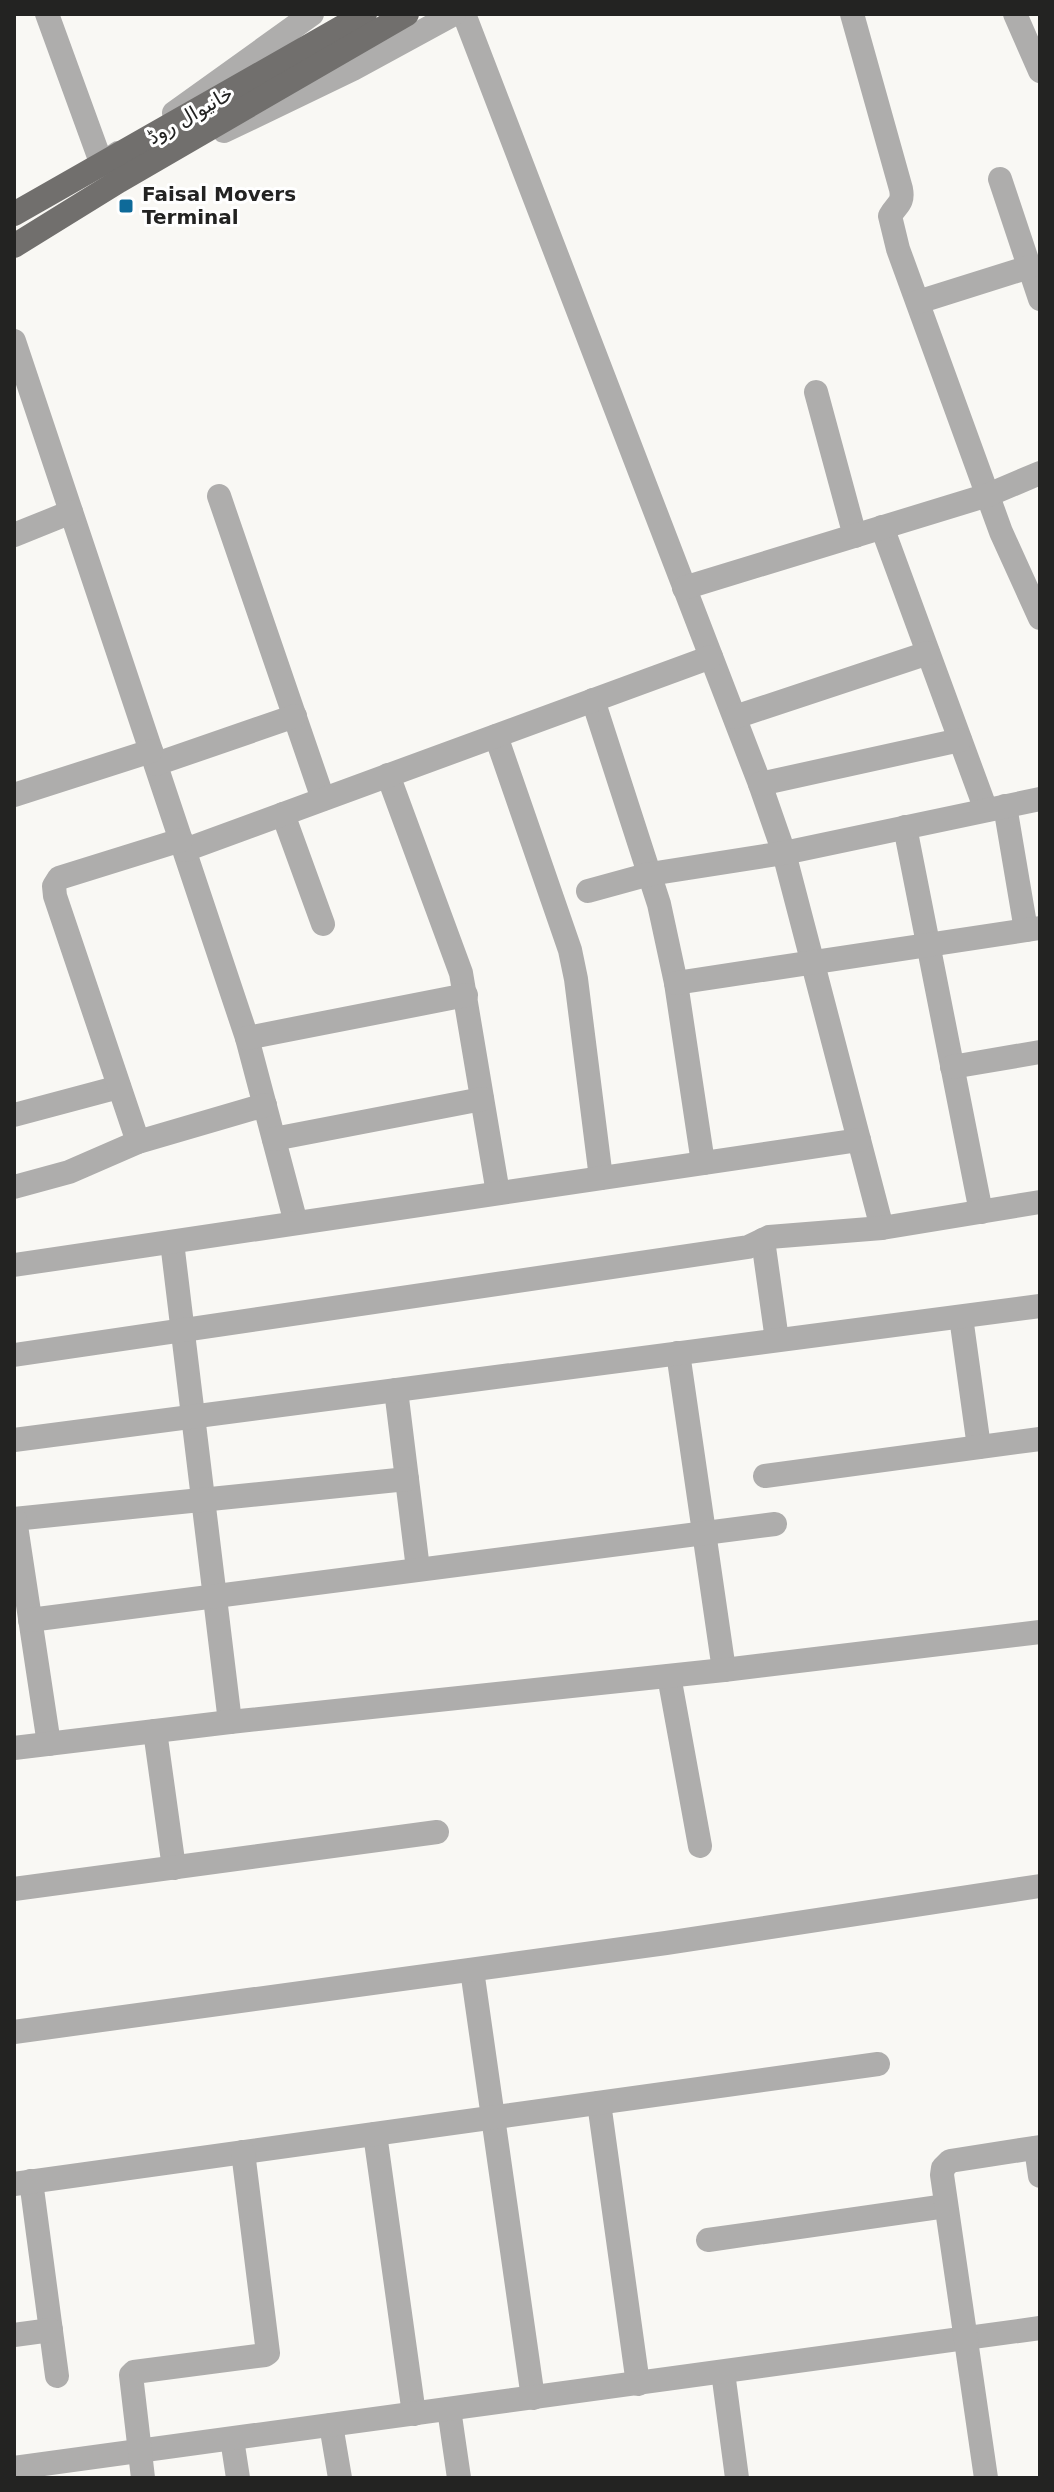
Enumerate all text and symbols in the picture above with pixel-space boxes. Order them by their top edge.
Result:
street label: خانیوال روڈ [143,81,237,149]
place label: Faisal Movers Terminal [142,182,296,229]
marker: Faisal Movers Terminal [117,197,135,215]

